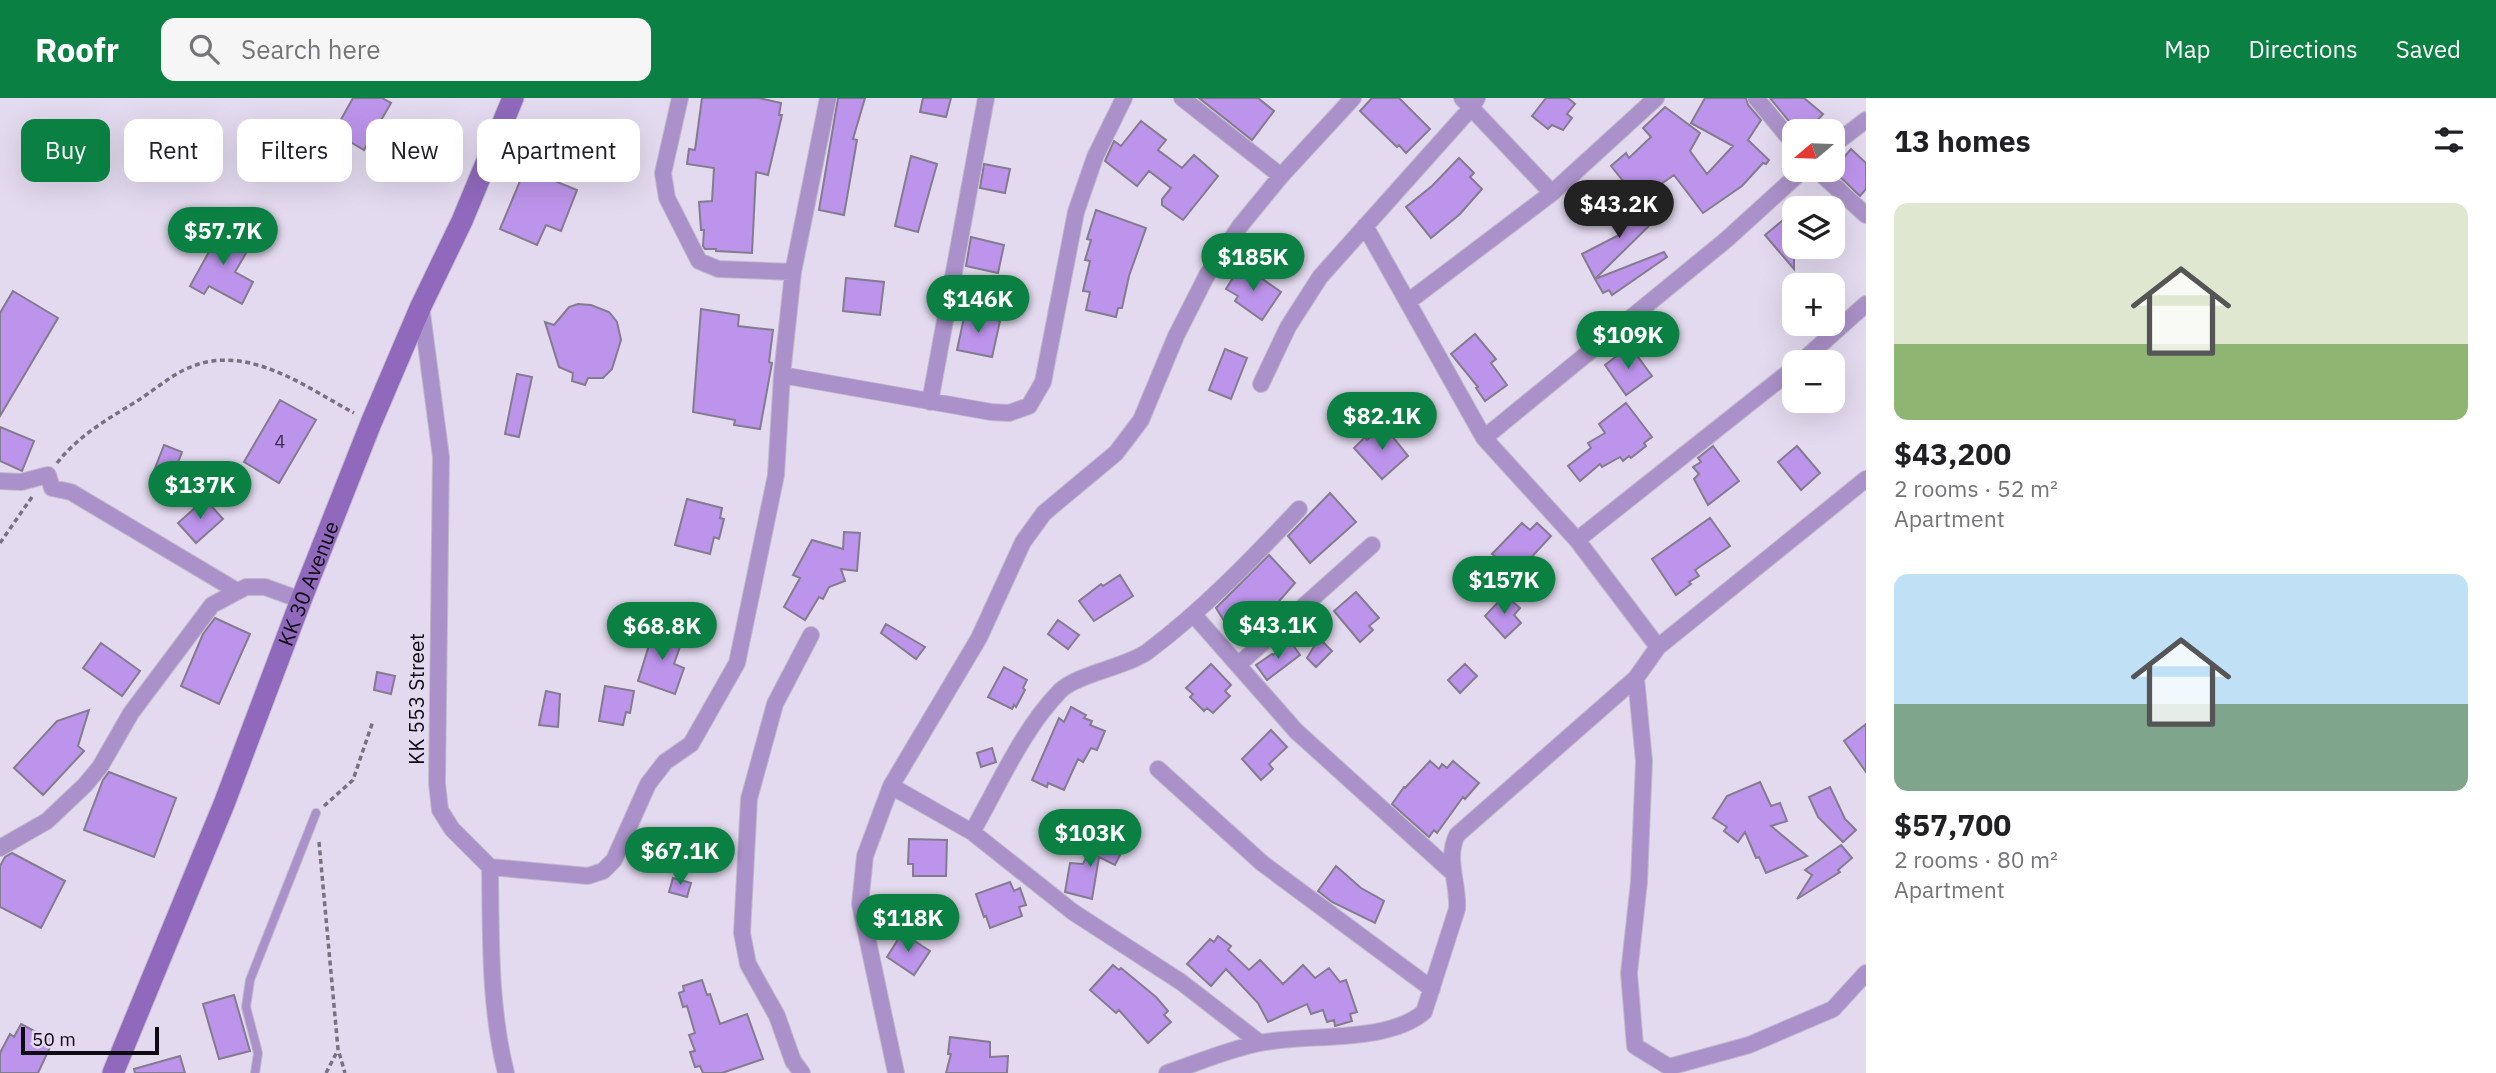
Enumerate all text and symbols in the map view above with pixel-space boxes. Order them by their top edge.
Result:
search box [161,18,651,81]
text: Roofr [35,28,119,71]
icon: search [185,30,223,68]
text: Search here [241,32,380,66]
text: Map [2164,33,2210,65]
text: Directions [2248,33,2358,65]
text: Saved [2396,33,2461,65]
chip: Buy [21,119,110,182]
chip: Rent [124,119,223,182]
chip: Filters [237,119,352,182]
chip: New [366,119,463,182]
chip: Apartment [477,119,640,182]
north arrow [1782,119,1844,182]
map controls [1782,119,1845,413]
text: 13 homes [1894,121,2031,160]
icon: filters [2430,121,2468,159]
pin: $43.2K [1562,180,1676,240]
text: $43.2K [1580,188,1658,218]
button: layers [1782,196,1845,259]
pin: $57.7K [166,208,280,267]
text: $57.7K [184,215,262,245]
pin: $185K [1204,234,1302,293]
text: $185K [1217,241,1289,271]
icon: home [2118,248,2244,374]
button: + [1782,273,1845,336]
pin: $146K [929,275,1027,335]
text: $146K [942,283,1014,313]
pin: $109K [1579,312,1677,371]
text: $109K [1592,319,1664,349]
button: − [1782,350,1845,413]
pin: $82.1K [1325,392,1439,452]
text: $82.1K [1343,400,1421,430]
house number: 4 [275,430,286,453]
text: $43,200 [1894,434,2011,473]
pin: $137K [151,462,249,521]
text: $137K [164,469,236,499]
text: 2 rooms · 52 m² [1894,473,2058,503]
text: Apartment [1894,503,2005,533]
street label: KK 30 Avenue [271,517,345,650]
pin: $157K [1455,556,1553,616]
text: $157K [1468,564,1540,594]
pin: $68.8K [605,602,719,662]
pin: $43.1K [1221,602,1335,661]
text: $43.1K [1239,609,1317,639]
text: $68.8K [623,610,701,640]
icon: home [2118,619,2244,745]
street label: KK 553 Street [402,633,430,765]
text: $57,700 [1894,805,2011,844]
pin: $103K [1041,810,1139,869]
text: $103K [1054,817,1126,847]
pin: $67.1K [623,828,737,887]
text: $67.1K [641,835,719,865]
text: 2 rooms · 80 m² [1894,844,2058,874]
text: Apartment [1894,874,2005,904]
pin: $118K [859,894,957,954]
text: $118K [872,902,944,932]
scale bar [21,1024,159,1056]
text: 50 m [32,1027,76,1051]

